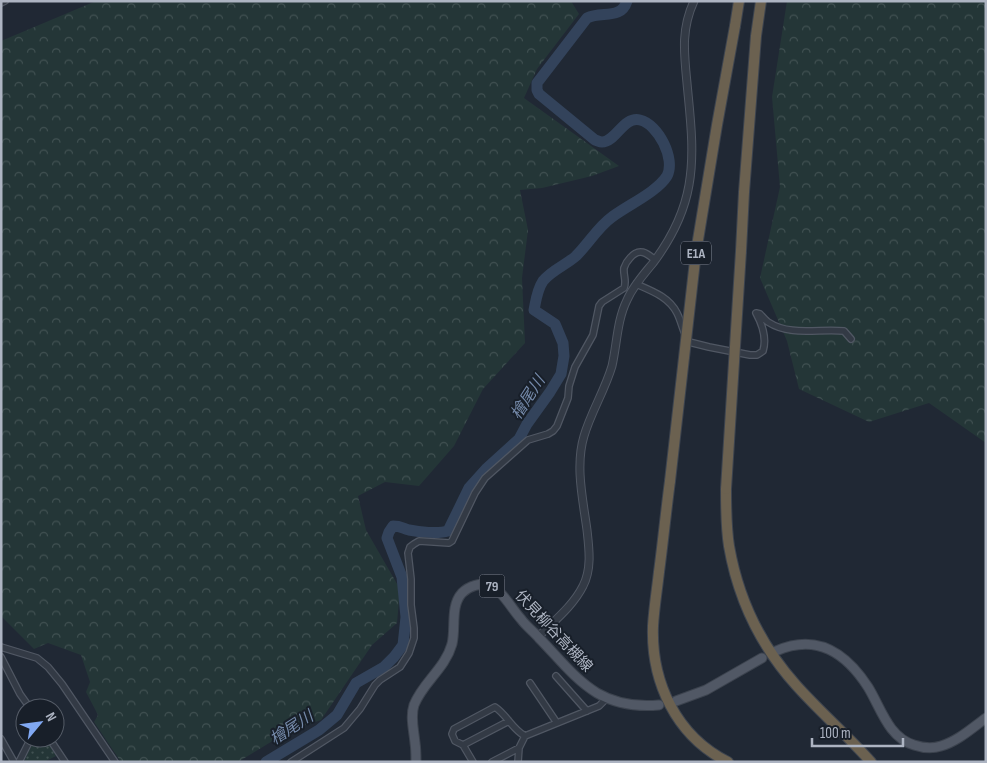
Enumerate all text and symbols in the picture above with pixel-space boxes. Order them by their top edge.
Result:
road number: E1A [681,242,711,264]
water label: 檜尾川 [507,371,550,423]
road number: 79 [480,574,504,598]
street label: 伏見柳谷高槻線 [511,586,596,676]
north arrow [15,698,65,748]
water label: 檜尾川 [267,706,319,749]
text: N [42,710,60,724]
scale bar [812,716,903,748]
text: 100 m [820,724,851,743]

